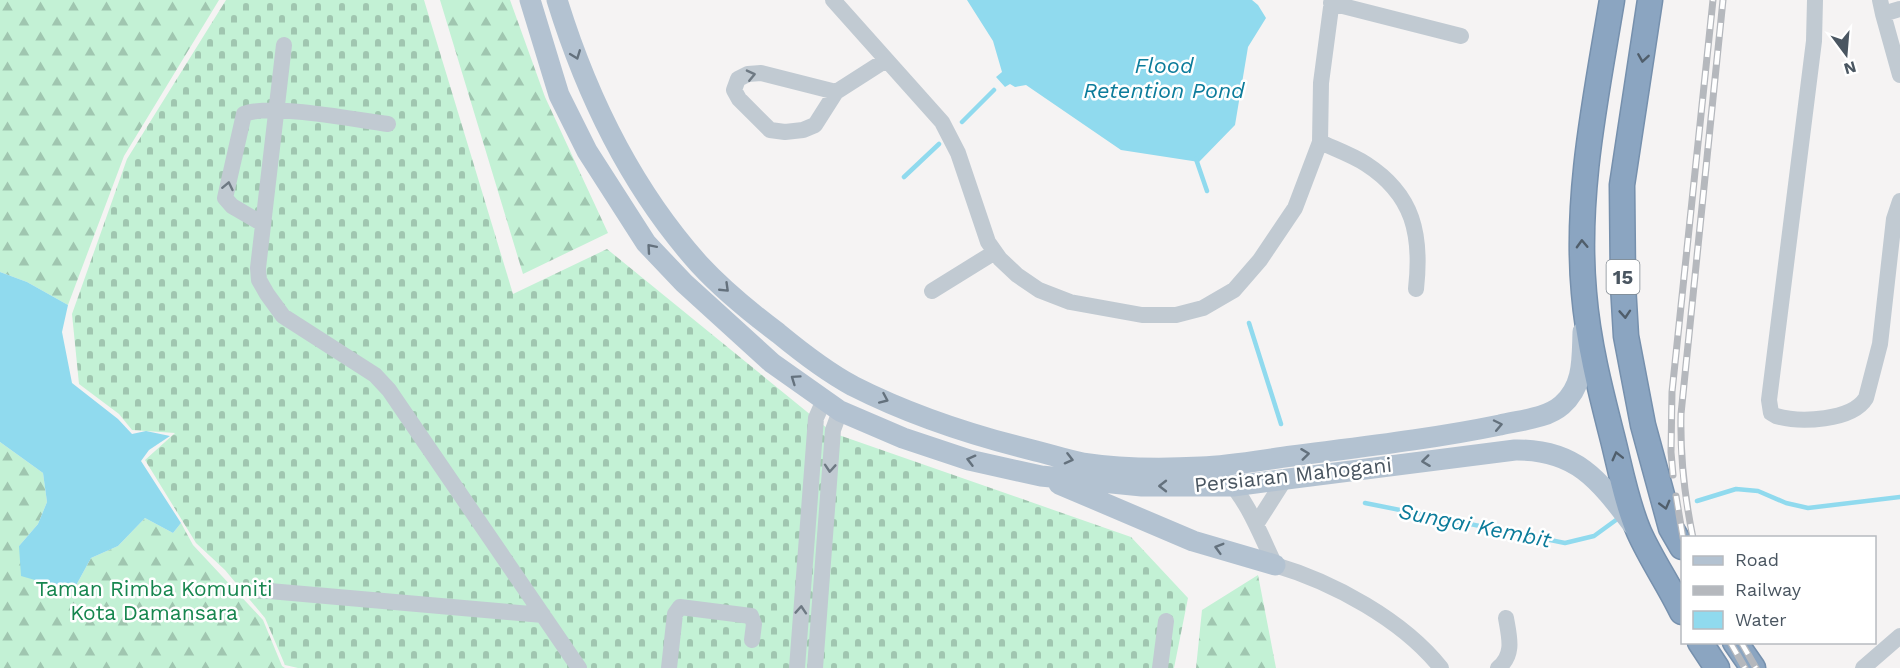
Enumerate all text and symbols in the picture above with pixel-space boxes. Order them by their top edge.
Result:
north arrow [1816,24,1876,84]
one-way arrow [569,49,581,60]
water label: Flood Retention Pond [1083,53,1246,103]
one-way arrow [1637,53,1649,63]
text: N [1842,57,1858,79]
one-way arrow [746,70,756,83]
one-way arrow [221,182,234,192]
one-way arrow [1576,239,1588,248]
one-way arrow [647,244,658,255]
road number: 15 [1606,260,1640,294]
one-way arrow [717,281,728,292]
one-way arrow [1618,310,1631,319]
one-way arrow [791,375,802,386]
one-way arrow [877,392,888,404]
one-way arrow [1492,419,1502,432]
one-way arrow [1300,449,1309,461]
one-way arrow [1612,451,1625,461]
one-way arrow [1064,452,1074,465]
street label: Persiaran Mahogani [1193,452,1393,497]
one-way arrow [1421,454,1430,467]
one-way arrow [966,455,977,467]
one-way arrow [824,463,837,472]
one-way arrow [1159,480,1168,492]
water label: Sungai Kembit [1397,498,1554,553]
one-way arrow [1658,499,1670,510]
legend [1681,536,1876,644]
one-way arrow [1214,543,1225,555]
text: Road [1735,549,1779,570]
park label: Taman Rimba Komuniti Kota Damansara [35,576,273,625]
text: Railway [1735,579,1802,600]
one-way arrow [794,605,807,614]
text: Water [1735,609,1787,630]

